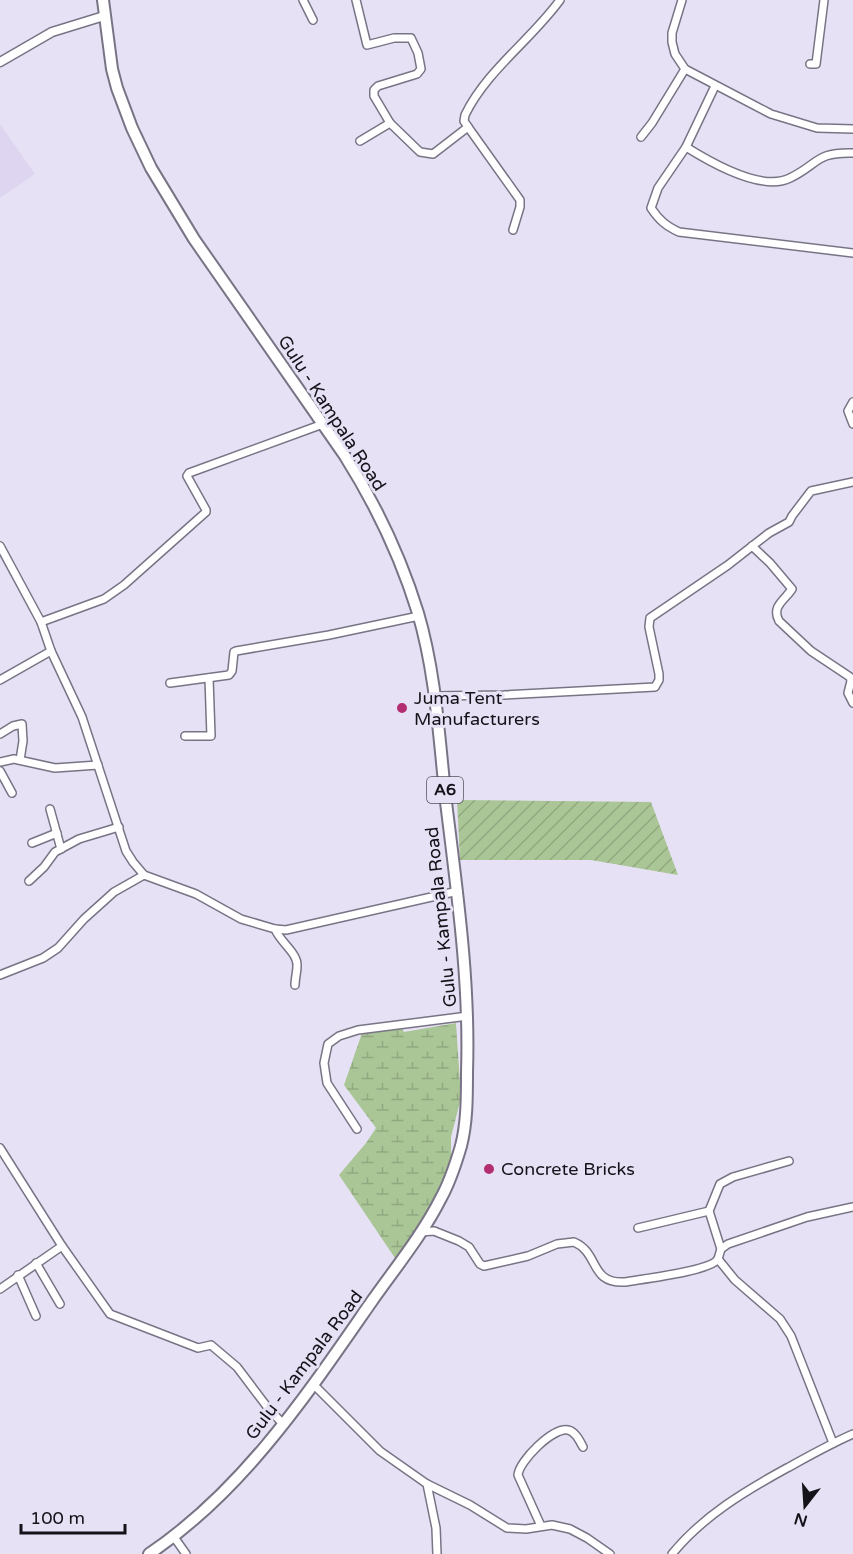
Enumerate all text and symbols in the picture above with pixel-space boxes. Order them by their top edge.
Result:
street label: Gulu - Kampala Road [273,331,391,495]
place label: Juma Tent Manufacturers [414,687,540,730]
marker: Juma Tent Manufacturers [395,701,409,715]
road number: A6 [427,777,463,803]
street label: Gulu - Kampala Road [421,826,461,1008]
place label: Concrete Bricks [501,1158,635,1180]
marker: Concrete Bricks [482,1162,496,1176]
street label: Gulu - Kampala Road [241,1286,367,1444]
north arrow [775,1476,835,1536]
scale bar [21,1497,124,1535]
text: 100 m [30,1507,85,1529]
text: N [792,1508,810,1531]

